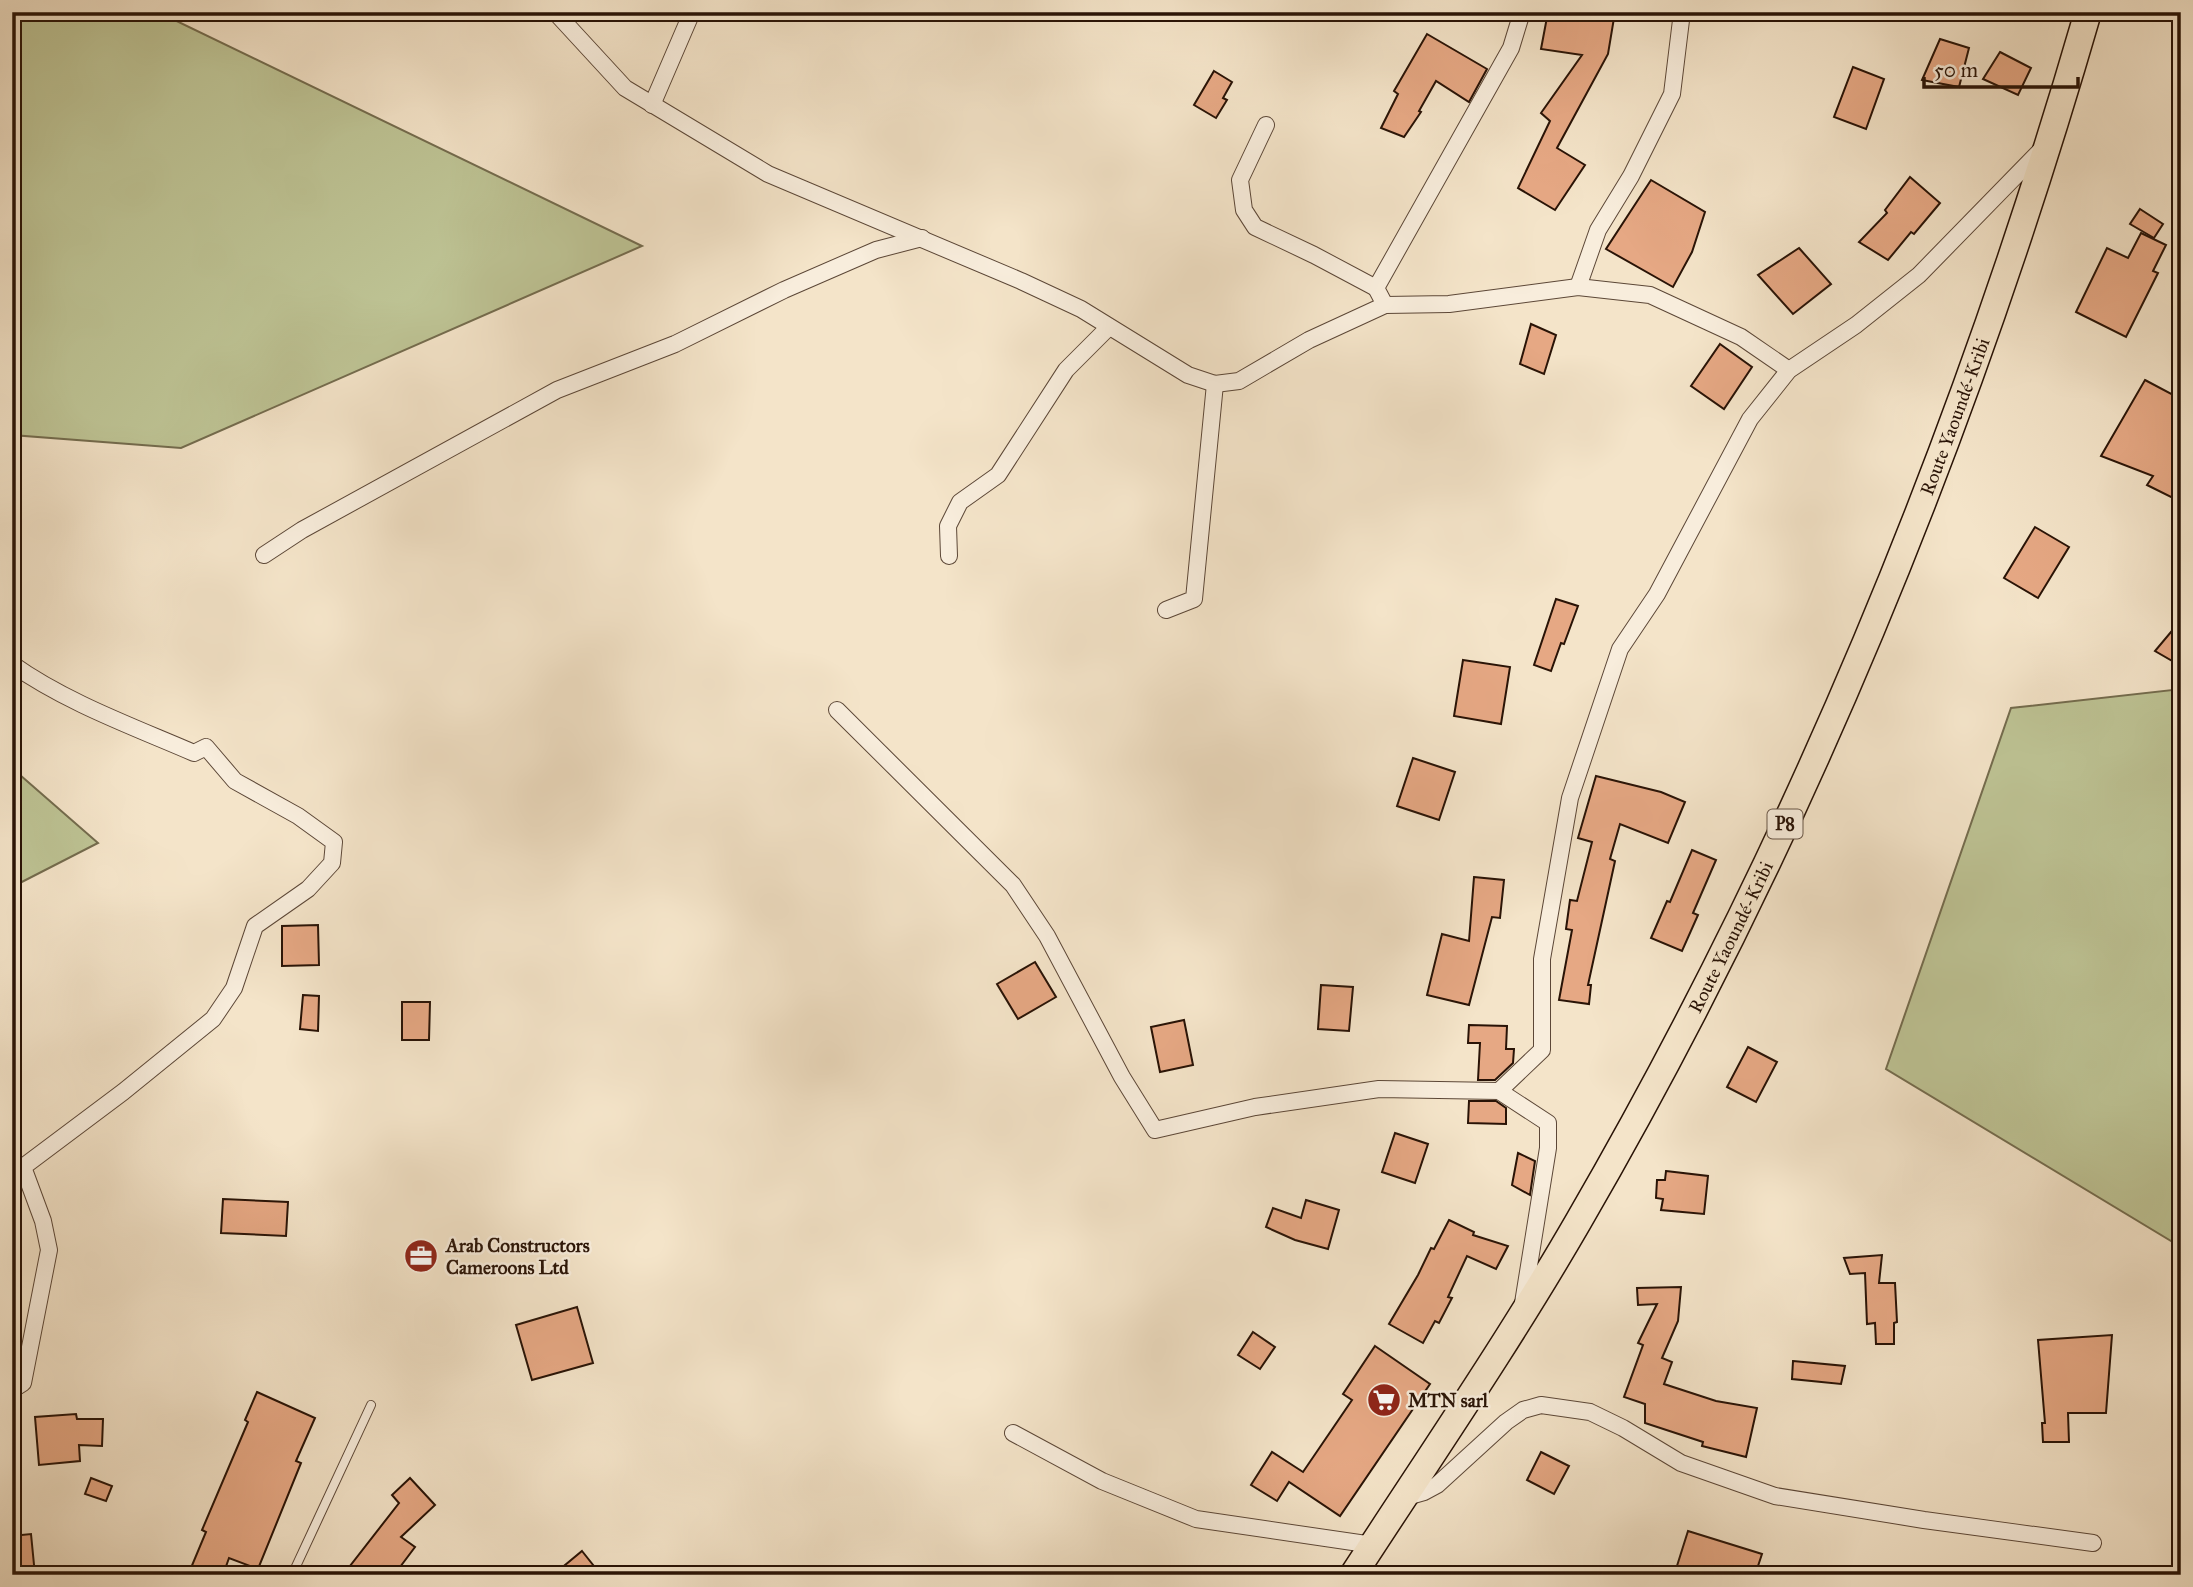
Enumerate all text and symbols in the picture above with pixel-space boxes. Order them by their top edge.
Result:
scale bar [1924,46,2078,90]
text: 50 m [1934,57,1979,83]
street label: Route Yaoundé-Kribi [1915,335,1994,498]
road number: P8 [1768,810,1802,838]
street label: Route Yaoundé-Kribi [1683,857,1778,1017]
place label: Arab Constructors Cameroons Ltd [444,1234,590,1279]
office icon: Arab Constructors Cameroons Ltd [402,1237,440,1275]
supermarket icon: MTN sarl [1365,1381,1403,1419]
place label: MTN sarl [1408,1389,1489,1412]

